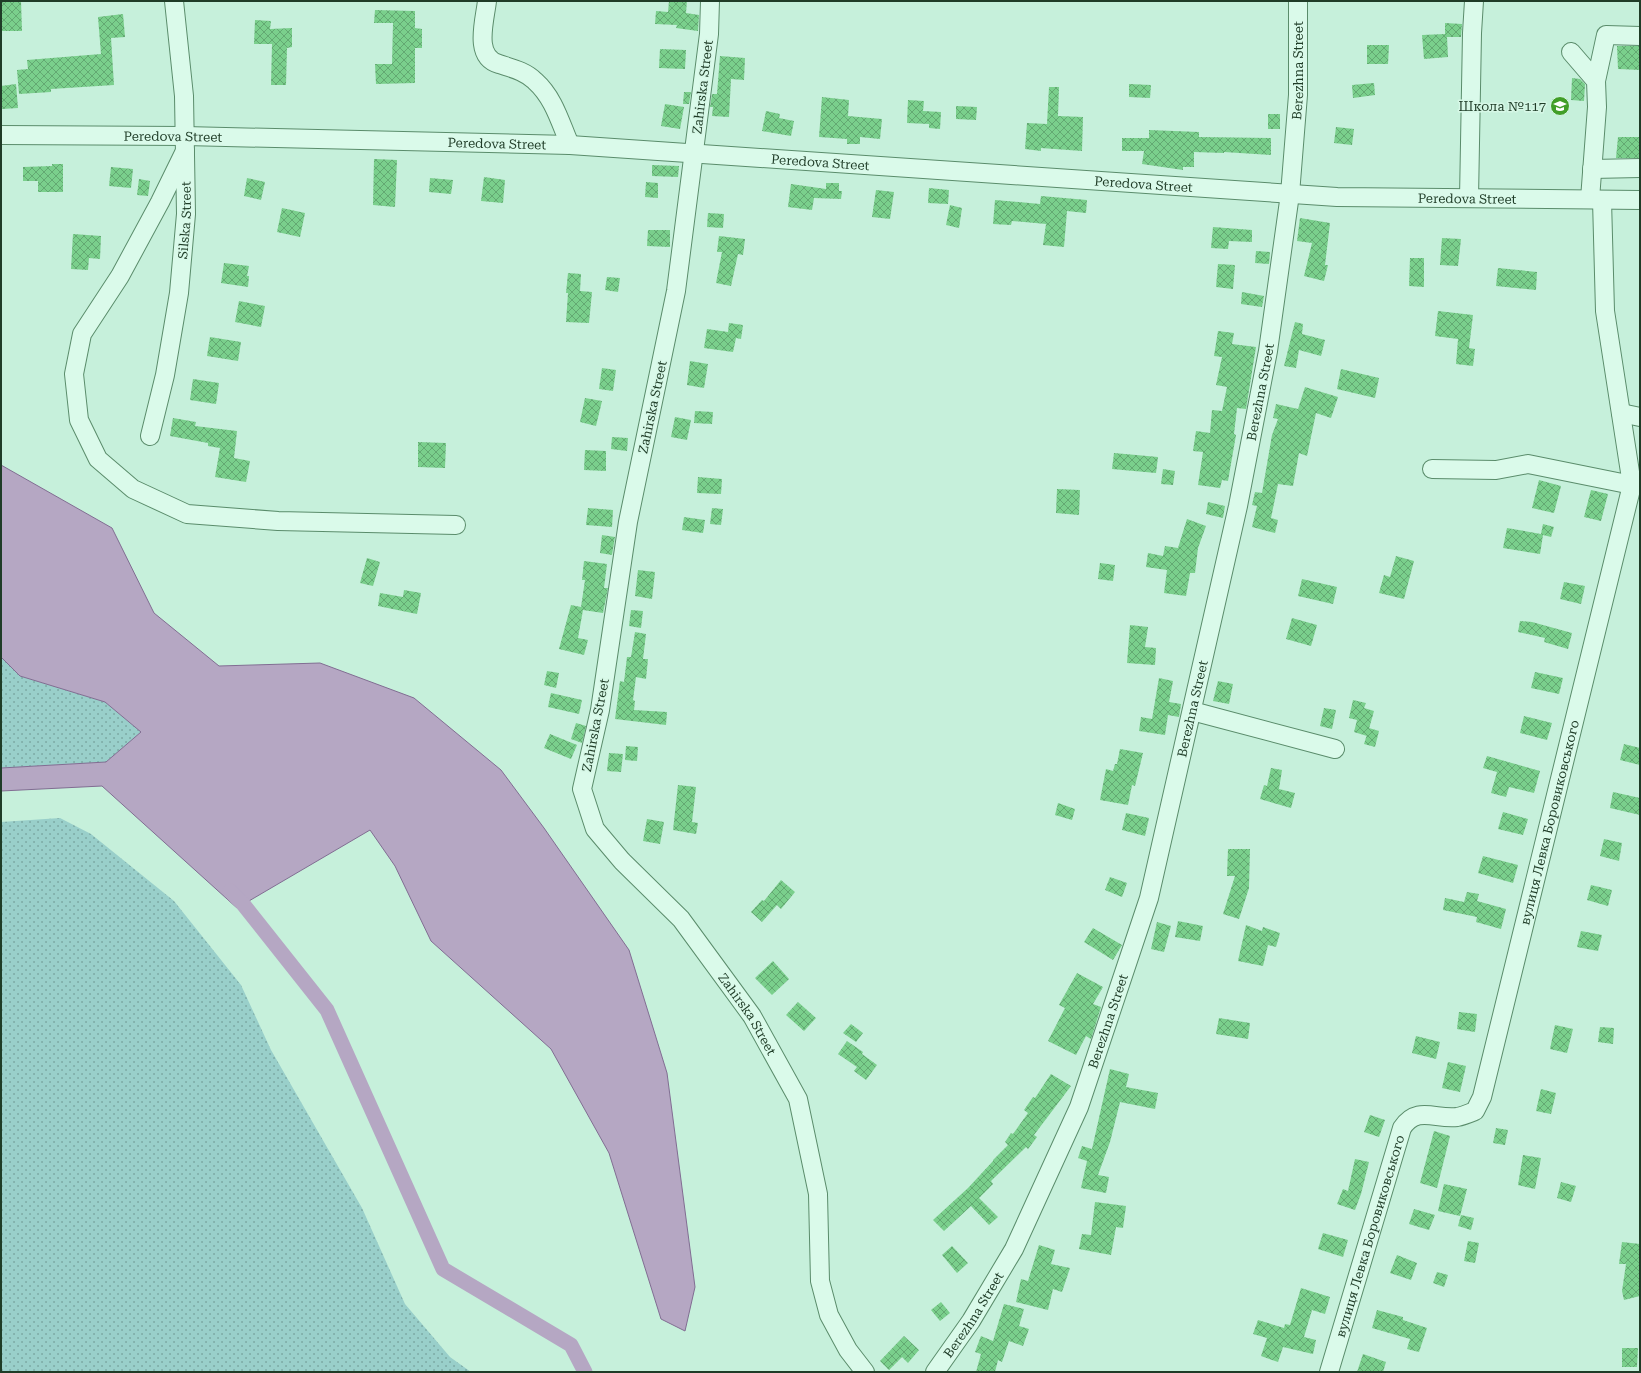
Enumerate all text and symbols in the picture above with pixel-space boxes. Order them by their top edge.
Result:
street label: Berezhna Street [1289,21,1306,121]
street label: Zahirska Street [689,39,716,135]
school or university icon: Школа №117 [1549,95,1571,117]
place label: Школа №117 [1459,99,1546,114]
street label: Peredova Street [124,129,223,145]
street label: Peredova Street [447,135,547,152]
street label: Peredova Street [771,152,870,173]
street label: Peredova Street [1094,174,1193,195]
street label: Silska Street [175,181,194,260]
street label: Peredova Street [1418,191,1517,207]
street label: Berezhna Street [1244,342,1277,442]
street label: Zahirska Street [635,359,670,455]
street label: Berezhna Street [1174,659,1211,759]
street label: Zahirska Street [579,677,612,773]
street label: вулиця Левка Боровиковського [1517,718,1582,926]
street label: Zahirska Street [715,970,779,1058]
street label: Berezhna Street [1085,972,1131,1071]
street label: вулиця Левка Боровиковського [1333,1133,1408,1339]
street label: Berezhna Street [941,1269,1007,1361]

